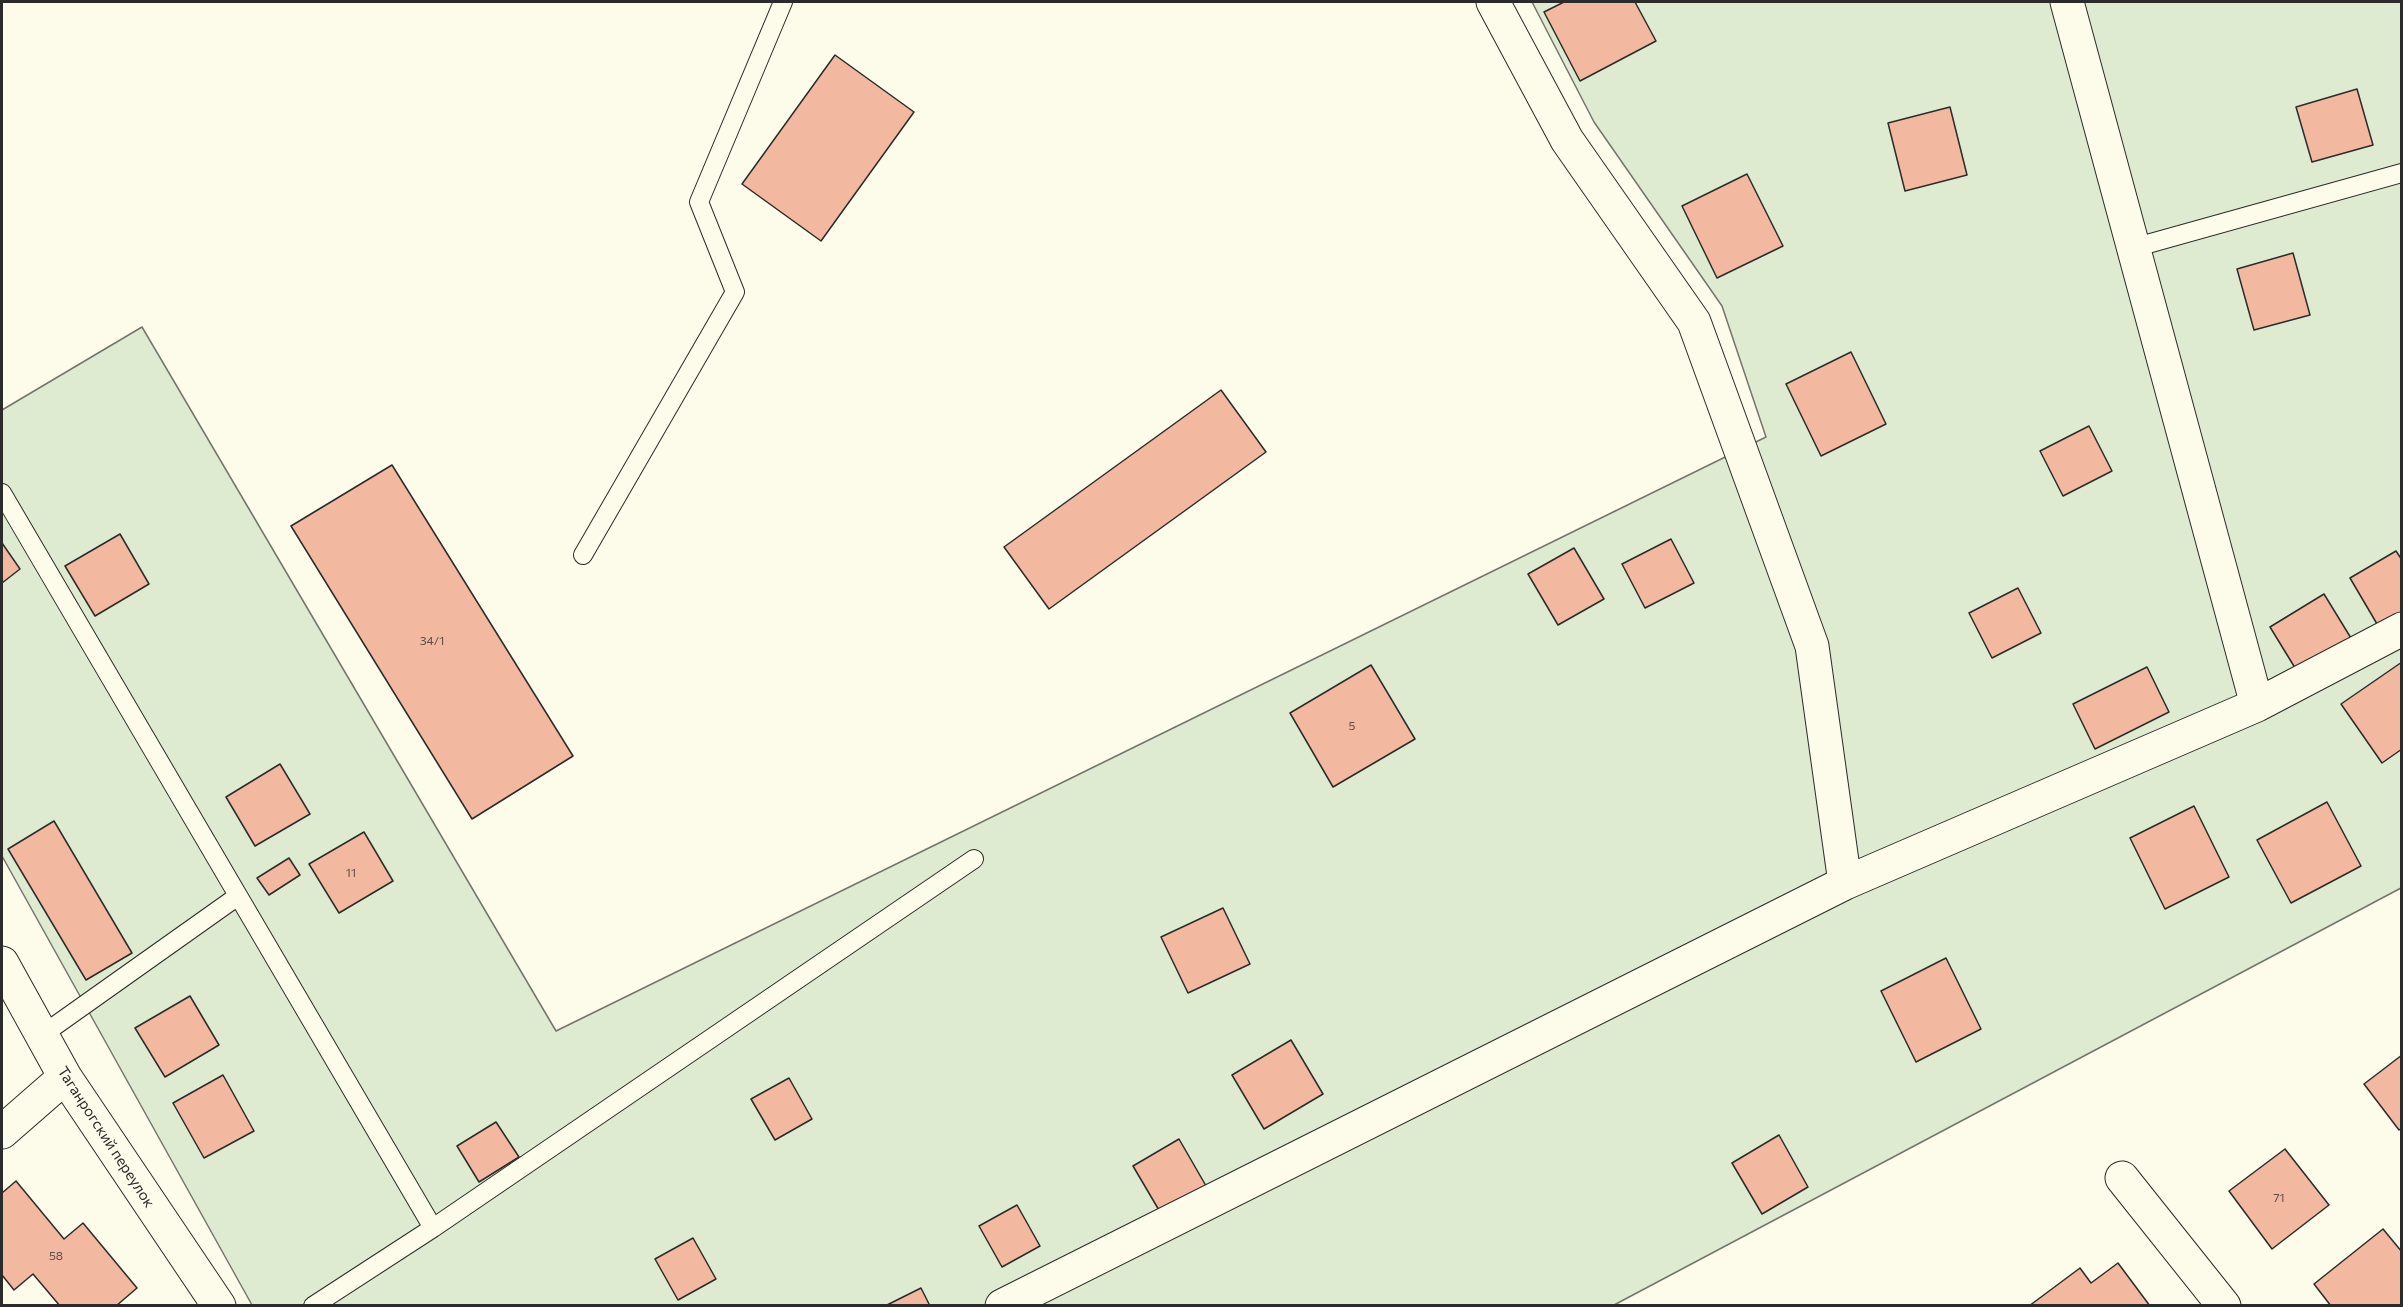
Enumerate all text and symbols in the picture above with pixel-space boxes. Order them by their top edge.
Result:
house number: 34/1 [420,634,444,648]
house number: 5 [1349,719,1355,733]
house number: 11 [346,866,356,880]
street label: Таганрогский переулок [54,1063,158,1211]
house number: 71 [2273,1191,2285,1205]
house number: 58 [49,1249,63,1263]

